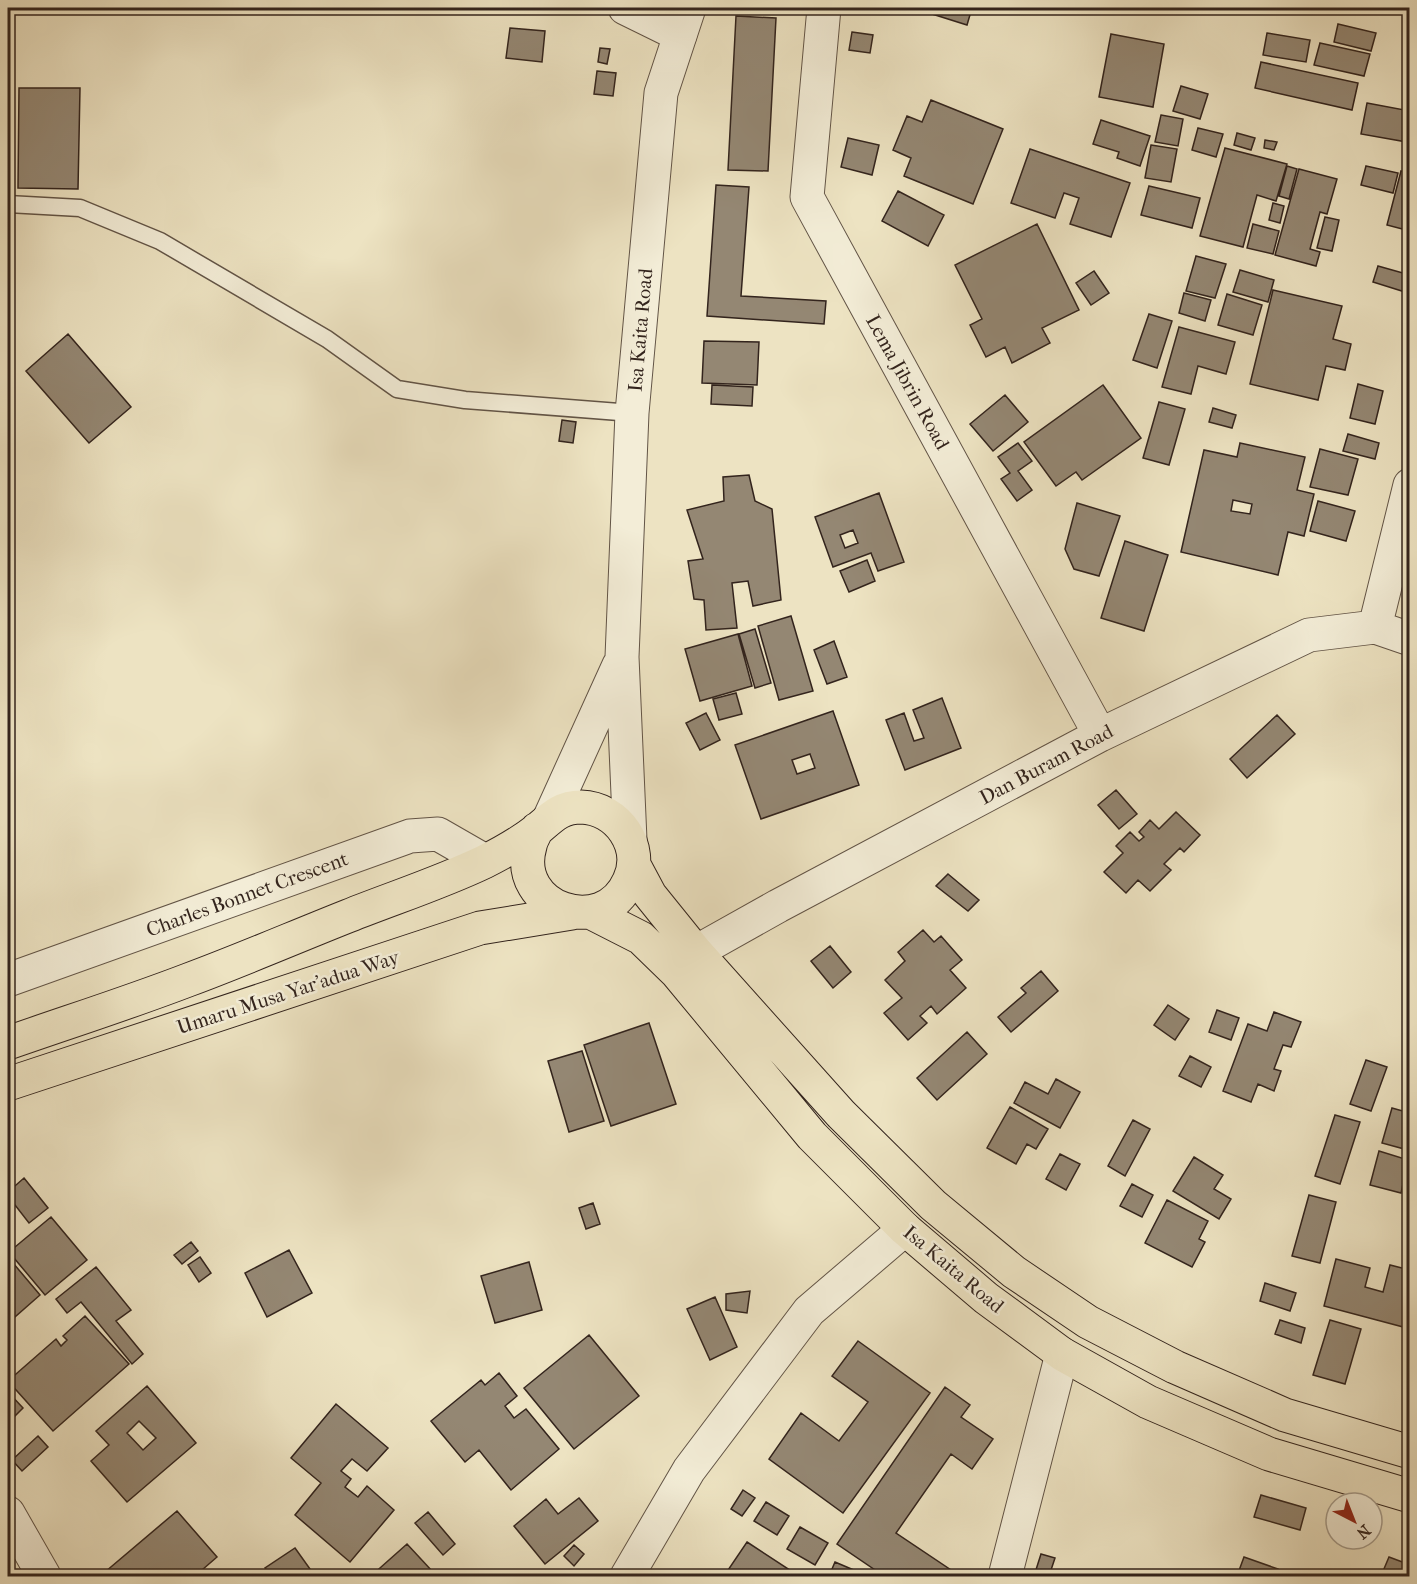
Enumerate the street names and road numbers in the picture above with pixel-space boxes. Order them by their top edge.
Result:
street label: Isa Kaita Road [624,266,657,393]
street label: Lema Jibrin Road [861,311,955,455]
street label: Dan Buram Road [976,719,1118,809]
street label: Charles Bonnet Crescent [143,847,351,942]
street label: Umaru Musa Yar'adua Way [174,945,404,1039]
street label: Isa Kaita Road [899,1221,1009,1319]

